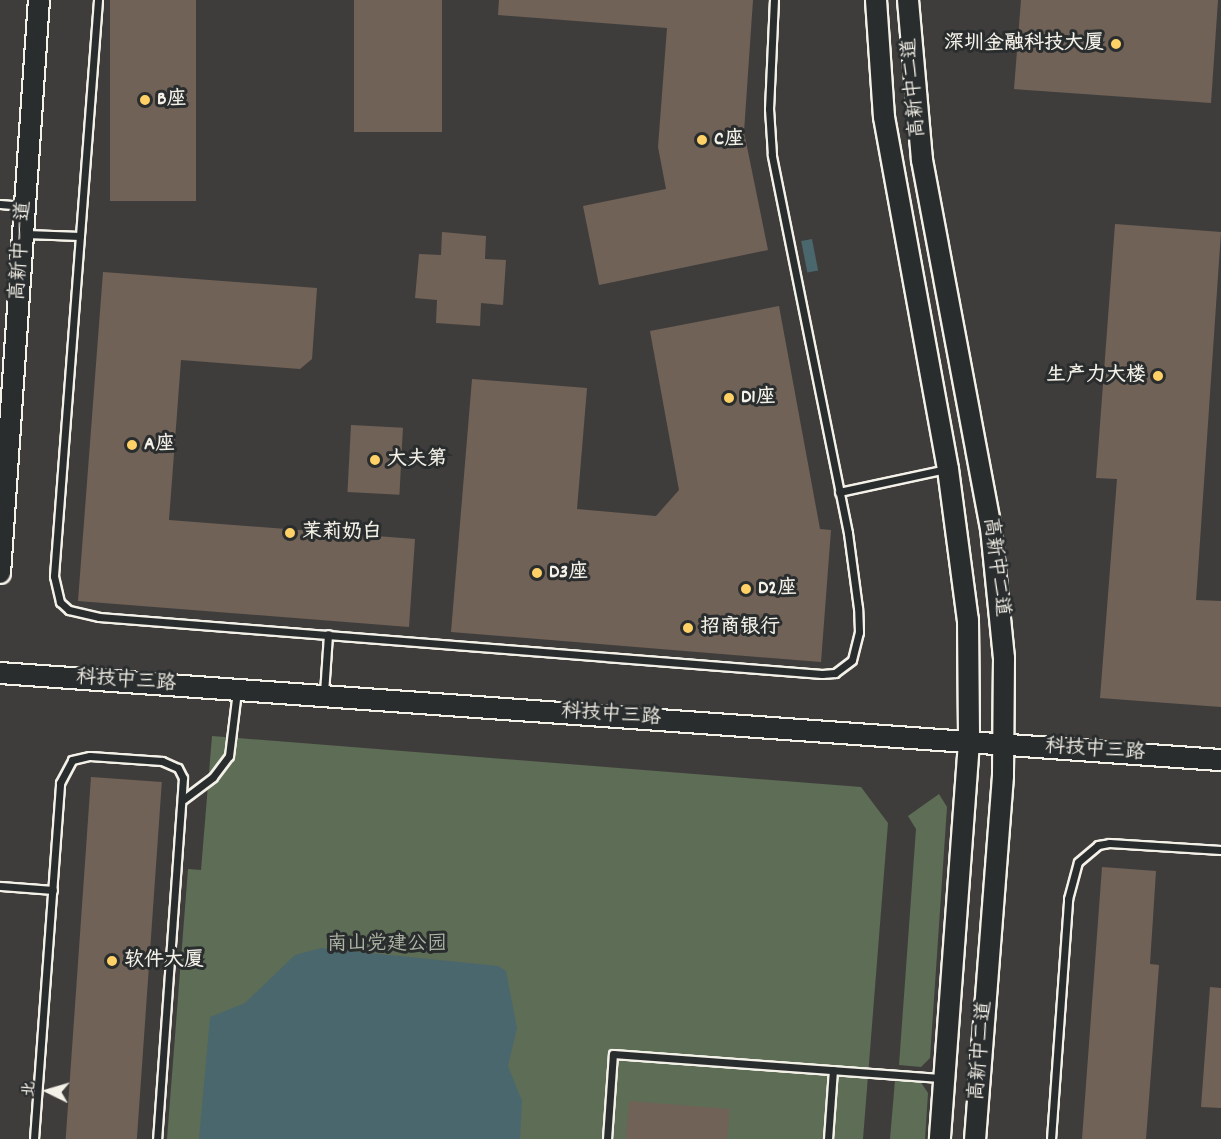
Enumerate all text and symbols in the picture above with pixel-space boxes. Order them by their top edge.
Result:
place label: 深圳金融科技大厦 [944,32,1104,56]
street label: 高新中二道 [899,37,931,139]
marker: 深圳金融科技大厦 [1109,37,1123,51]
place label: B座 [157,88,186,112]
marker: B座 [138,93,152,107]
place label: C座 [714,128,744,152]
marker: C座 [695,133,709,147]
street label: 高新中一道 [7,200,37,302]
place label: 生产力大楼 [1046,364,1146,388]
marker: 生产力大楼 [1151,369,1165,383]
place label: D1座 [741,386,776,410]
marker: D1座 [722,391,736,405]
place label: A座 [144,433,175,457]
marker: A座 [125,438,139,452]
place label: 大夫第 [387,448,447,472]
marker: 大夫第 [368,453,382,467]
street label: 高新中二道 [977,516,1013,618]
place label: 茉莉奶白 [302,521,382,545]
marker: 茉莉奶白 [283,526,297,540]
place label: D3座 [549,561,588,585]
marker: D3座 [530,566,544,580]
place label: D2座 [758,577,797,601]
marker: D2座 [739,582,753,596]
place label: 招商银行 [700,616,780,640]
marker: 招商银行 [681,621,695,635]
street label: 科技中三路 [75,667,177,697]
street label: 科技中三路 [560,701,662,731]
street label: 科技中三路 [1044,736,1146,766]
park label: 南山党建公园 [327,933,447,957]
place label: 软件大厦 [124,949,204,973]
marker: 软件大厦 [105,954,119,968]
street label: 高新中二道 [966,1000,998,1102]
north arrow [18,1061,78,1121]
text: 北 [17,1080,42,1098]

